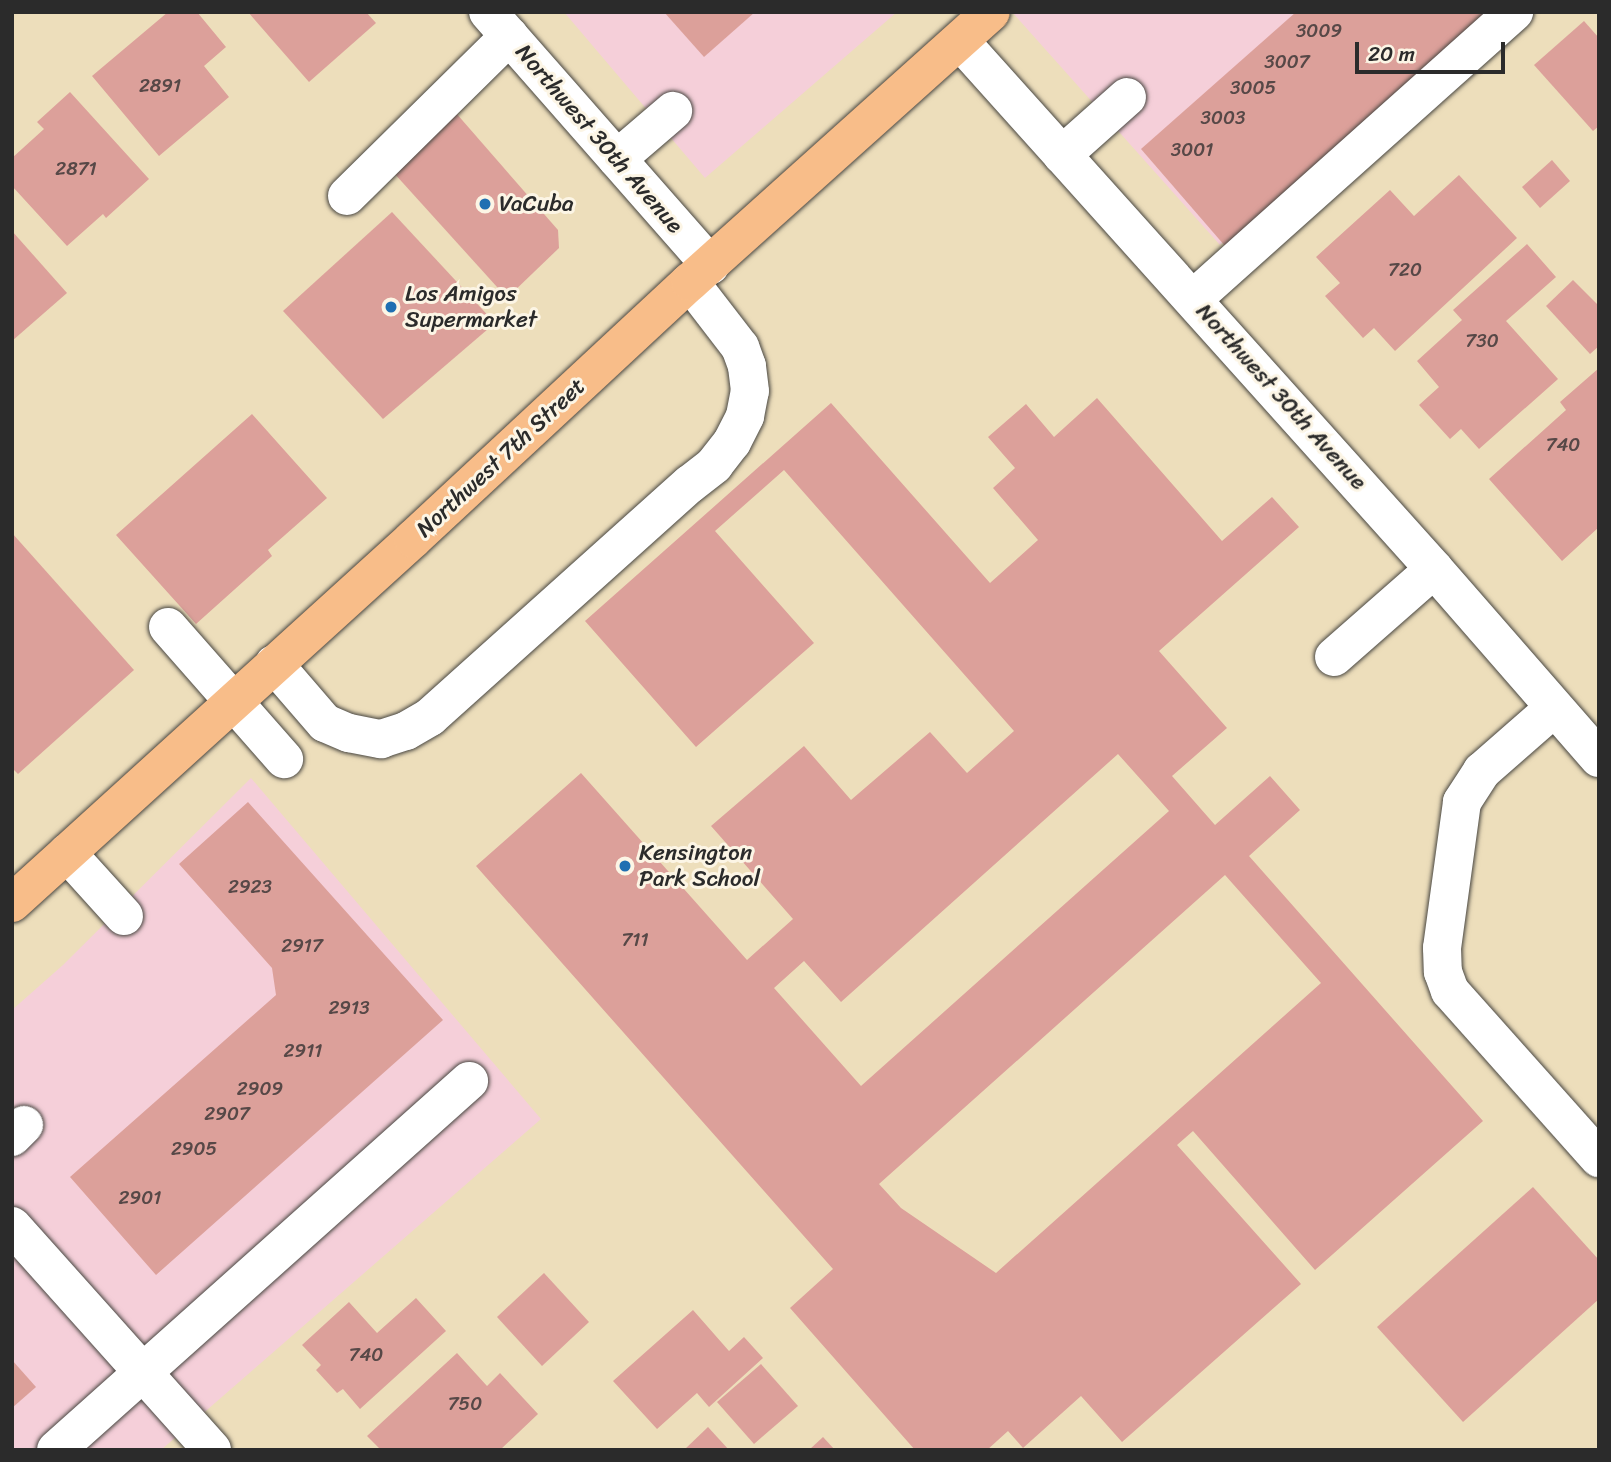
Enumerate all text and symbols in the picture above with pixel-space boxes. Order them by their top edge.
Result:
house number: 3009 [1296,20,1342,42]
scale bar [1359,28,1510,72]
text: 20 m [1368,35,1415,73]
street label: Northwest 30th Avenue [509,39,689,239]
house number: 3007 [1264,51,1310,73]
house number: 2891 [139,75,181,97]
house number: 3005 [1230,77,1276,99]
house number: 3003 [1201,107,1245,129]
house number: 3001 [1171,139,1213,161]
house number: 2871 [55,158,97,180]
place label: VaCuba [499,190,573,218]
marker: VaCuba [477,196,493,212]
house number: 720 [1388,259,1422,281]
place label: Los Amigos Supermarket [405,280,537,334]
street label: Northwest 30th Avenue [1190,298,1372,496]
marker: Los Amigos Supermarket [383,299,399,315]
house number: 730 [1465,330,1499,352]
street label: Northwest 7th Street [411,373,591,543]
house number: 740 [1546,434,1580,456]
place label: Kensington Park School [639,839,760,893]
marker: Kensington Park School [617,858,633,874]
house number: 2923 [228,876,272,898]
house number: 711 [621,929,649,951]
house number: 2917 [281,935,323,957]
house number: 2913 [328,997,370,1019]
house number: 2911 [284,1040,322,1062]
house number: 2909 [237,1078,283,1100]
house number: 2907 [204,1103,250,1125]
house number: 2905 [171,1138,217,1160]
house number: 2901 [119,1187,161,1209]
house number: 740 [349,1344,383,1366]
house number: 750 [448,1393,482,1415]

